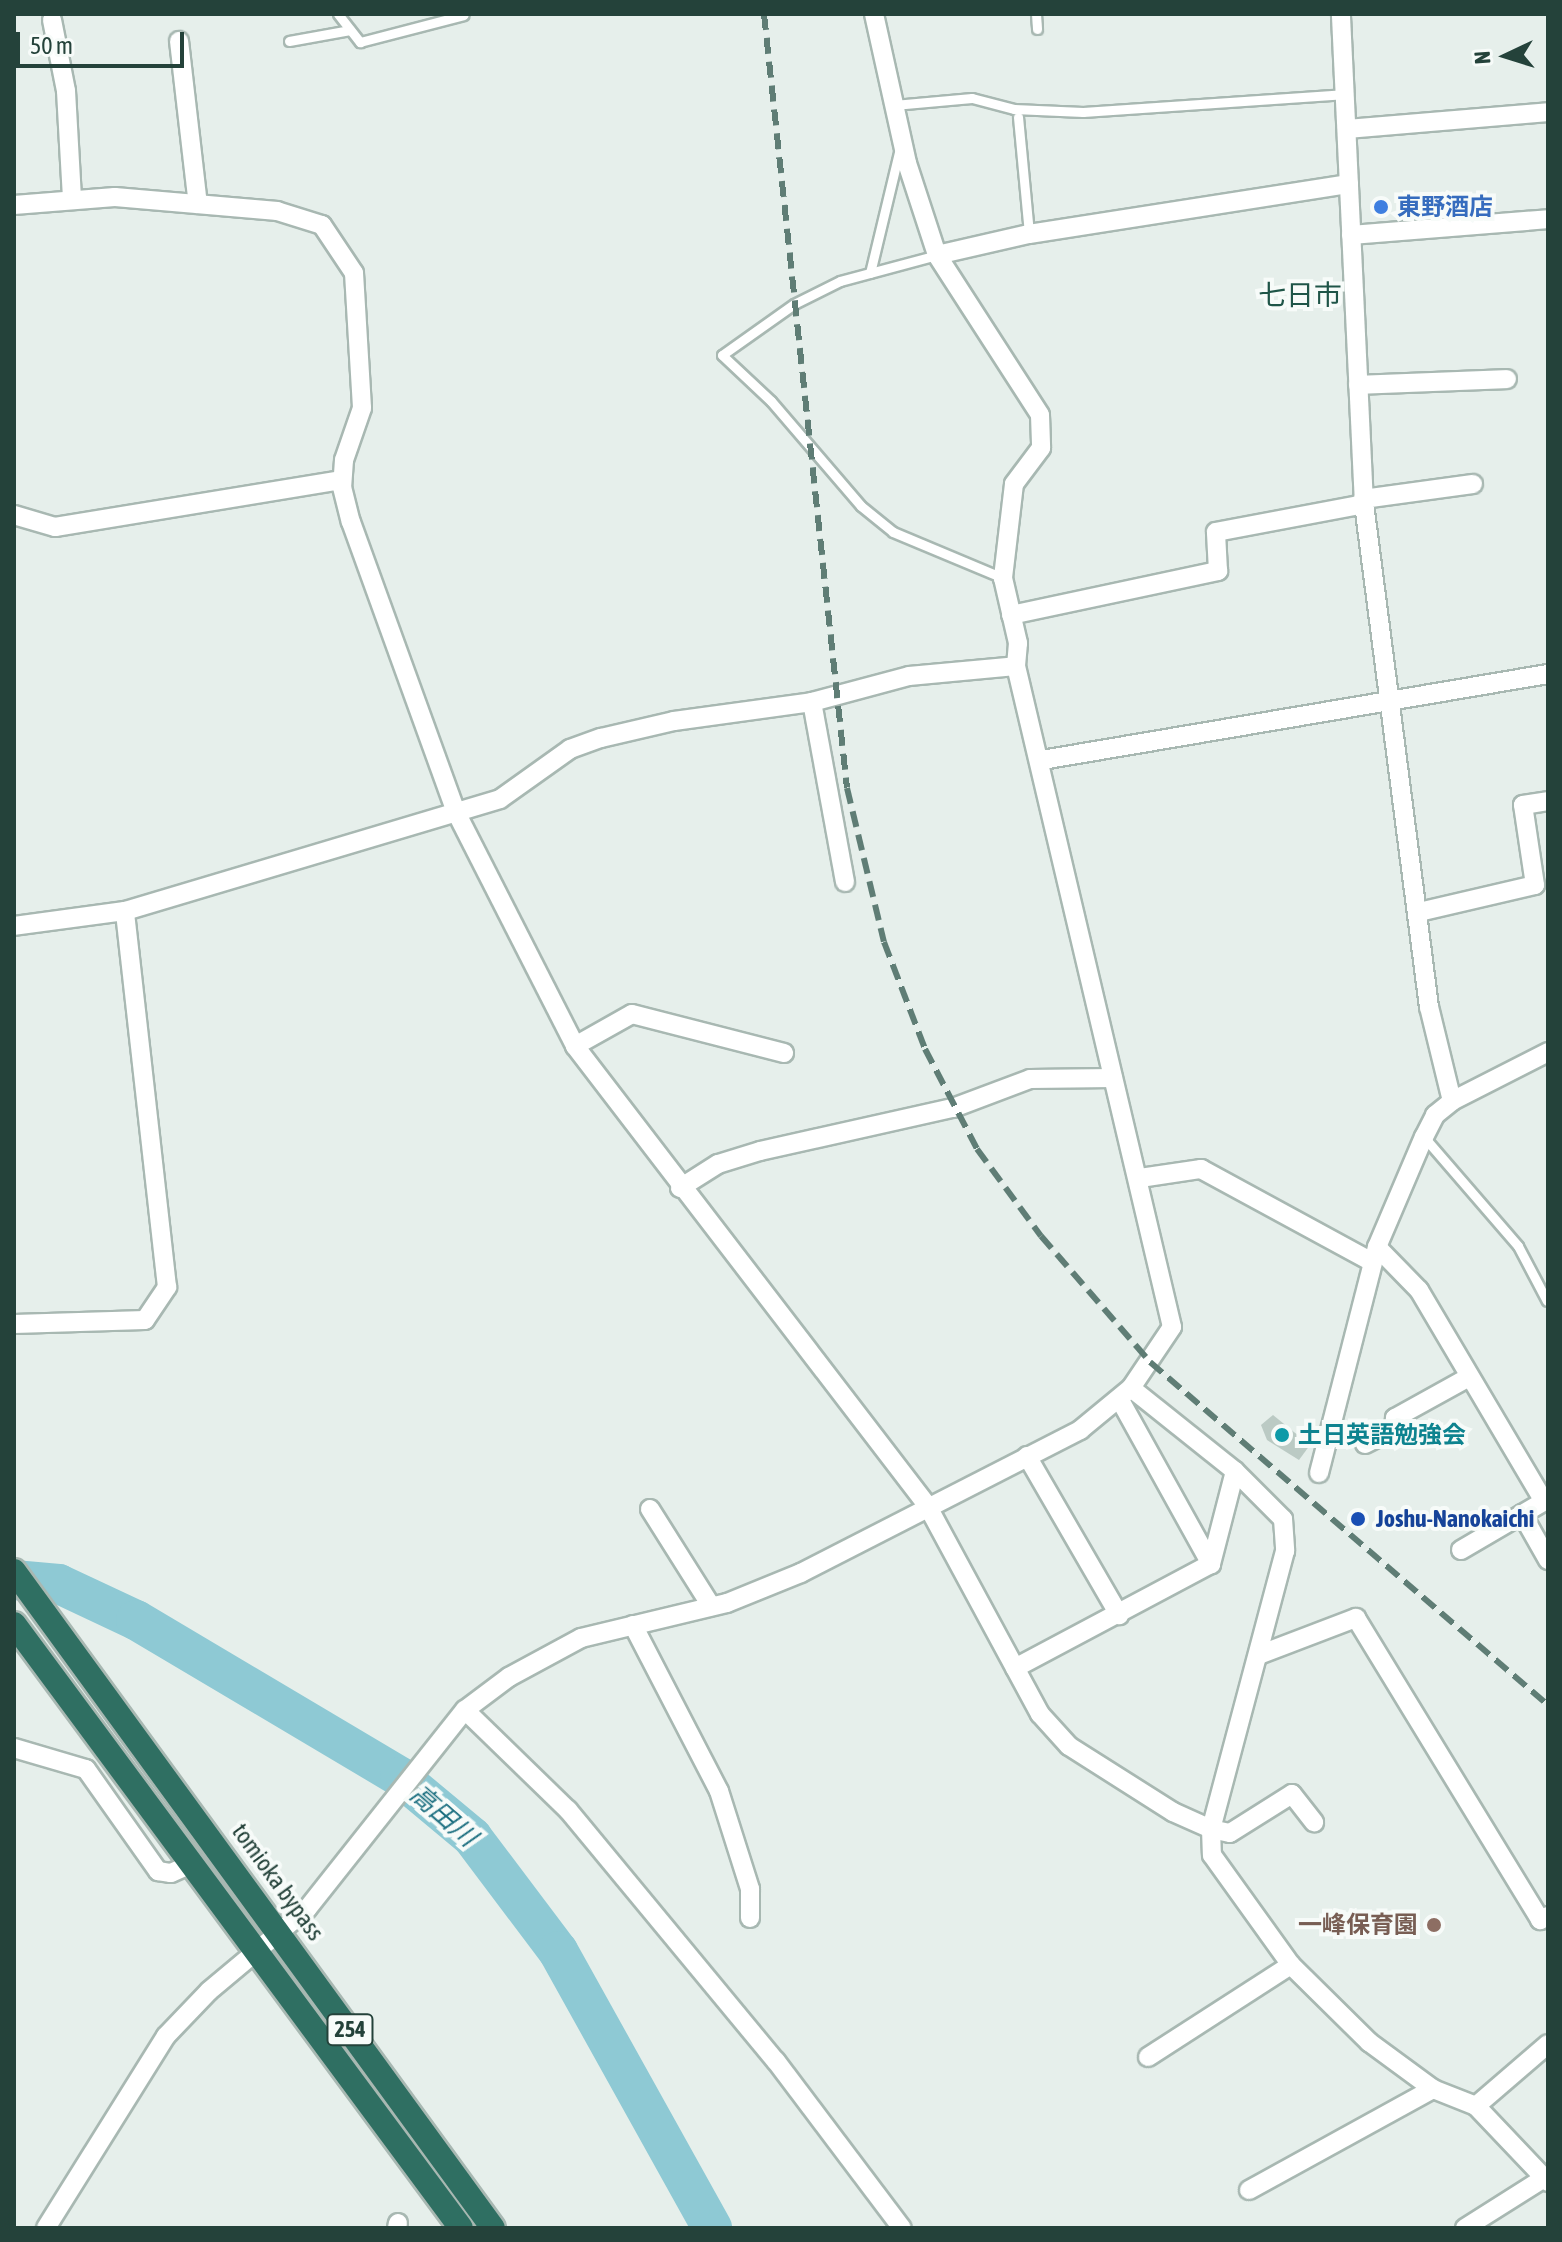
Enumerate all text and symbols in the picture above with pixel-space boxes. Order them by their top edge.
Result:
scale bar [20,16,188,66]
north arrow [1466,16,1546,96]
text: 50 m [30,32,73,59]
text: N [1469,50,1495,65]
place label: 東野酒店 [1397,193,1493,221]
marker: 東野酒店 [1372,198,1390,216]
district label: 七日市 [1258,278,1342,312]
place label: 土日英語勉強会 [1298,1421,1466,1449]
marker: 土日英語勉強会 [1273,1426,1291,1444]
place label: Joshu-Nanokaichi [1376,1505,1534,1533]
marker: Joshu-Nanokaichi [1347,1508,1369,1530]
water label: 高田川 [403,1779,483,1853]
street label: tomioka bypass [226,1818,330,1946]
place label: 一峰保育園 [1298,1911,1418,1939]
marker: 一峰保育園 [1425,1916,1443,1934]
road number: 254 [326,2012,374,2048]

